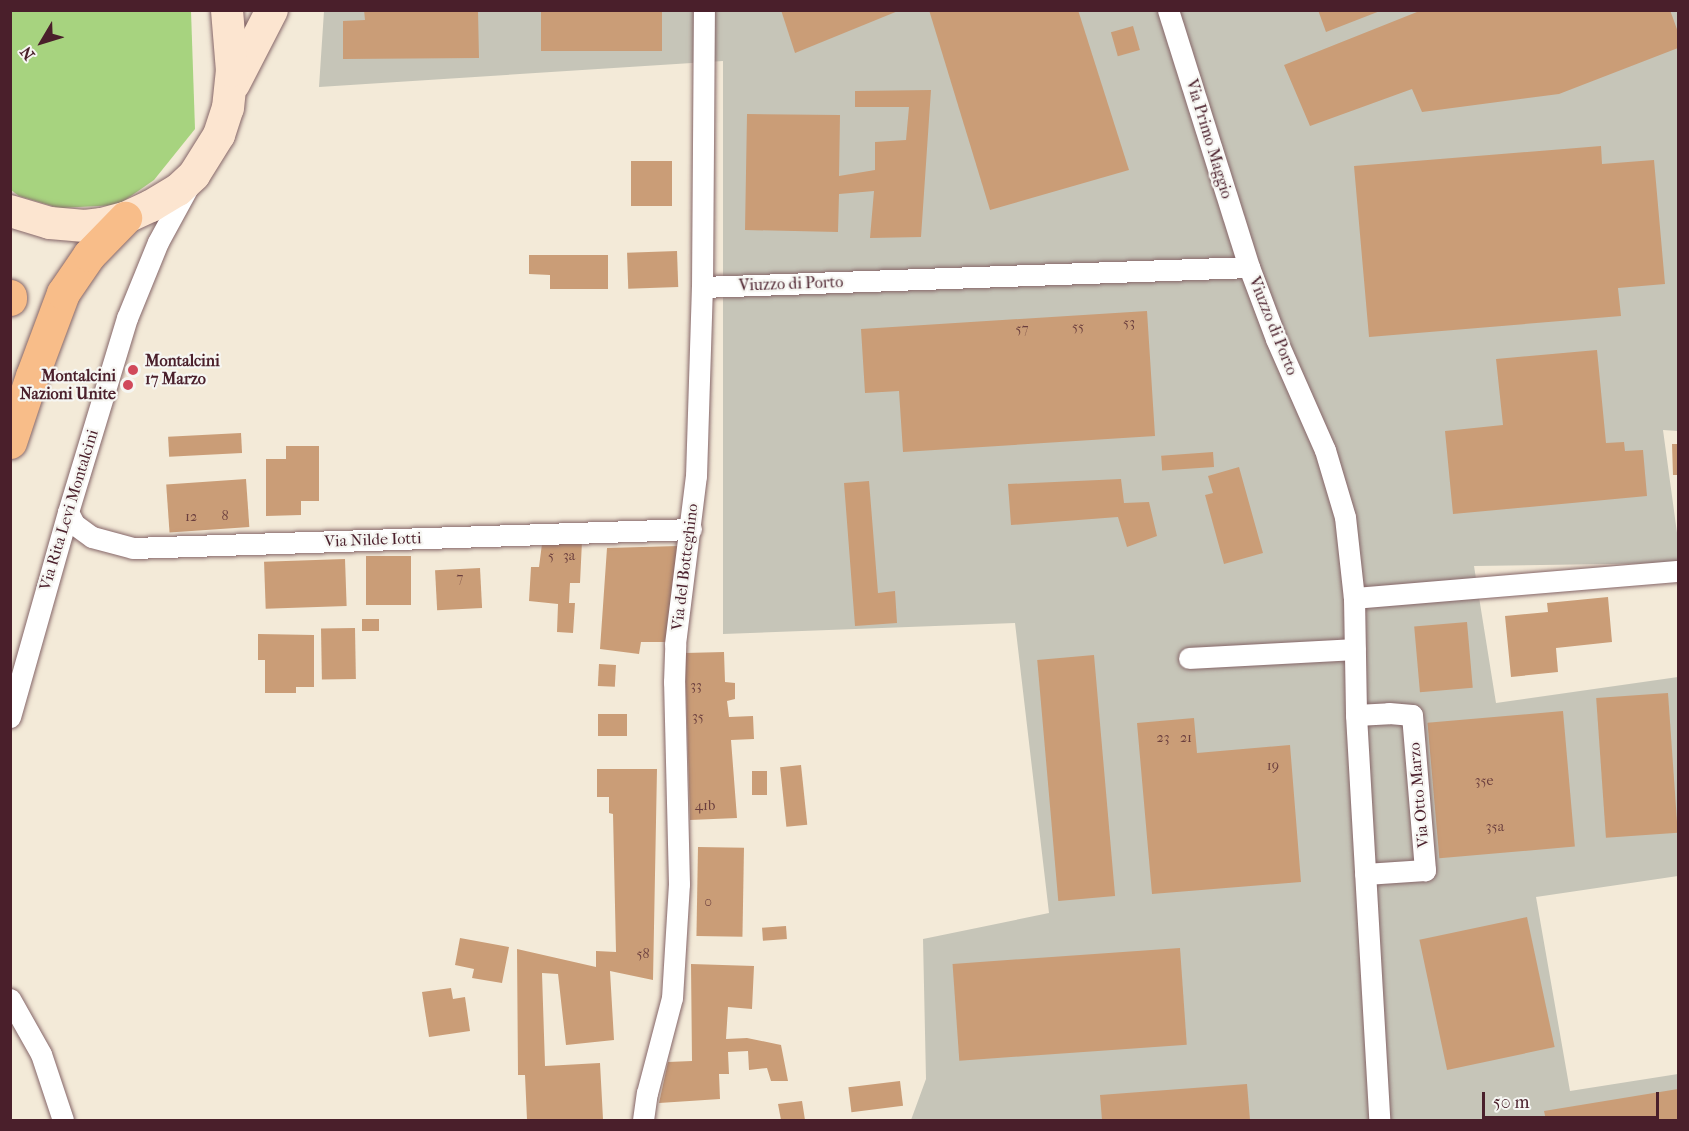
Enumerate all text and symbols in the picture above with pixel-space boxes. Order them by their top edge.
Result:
north arrow [12,12,72,72]
text: N [16,43,39,64]
street label: Via Primo Maggio [1182,77,1236,201]
street label: Viuzzo di Porto [738,273,844,295]
street label: Viuzzo di Porto [1245,274,1301,378]
house number: 53 [1123,315,1135,331]
house number: 55 [1072,319,1084,335]
house number: 57 [1016,321,1028,337]
place label: Montalcini 17 Marzo [145,351,220,389]
marker: Montalcini 17 Marzo [126,363,140,377]
place label: Montalcini Nazioni Unite [20,366,116,404]
marker: Montalcini Nazioni Unite [121,378,135,392]
street label: Via Rita Levi Montalcini [35,427,103,593]
street label: Via del Botteghino [668,502,702,632]
house number: 8 [221,508,229,524]
house number: 12 [185,509,197,525]
street label: Via Nilde Iotti [324,529,422,551]
house number: 5 [548,548,554,564]
house number: 3a [563,548,575,564]
house number: 7 [457,570,463,586]
house number: 33 [690,678,702,694]
house number: 35 [692,709,704,725]
house number: 23 [1157,730,1169,746]
house number: 21 [1180,730,1192,746]
street label: Via Otto Marzo [1405,742,1433,848]
house number: 19 [1267,758,1279,774]
house number: 35e [1475,773,1493,789]
house number: 41b [695,798,715,814]
house number: 35a [1486,819,1504,835]
house number: 0 [704,894,712,910]
house number: 58 [636,946,650,962]
scale bar [1485,1080,1662,1118]
text: 50 m [1493,1092,1529,1113]

